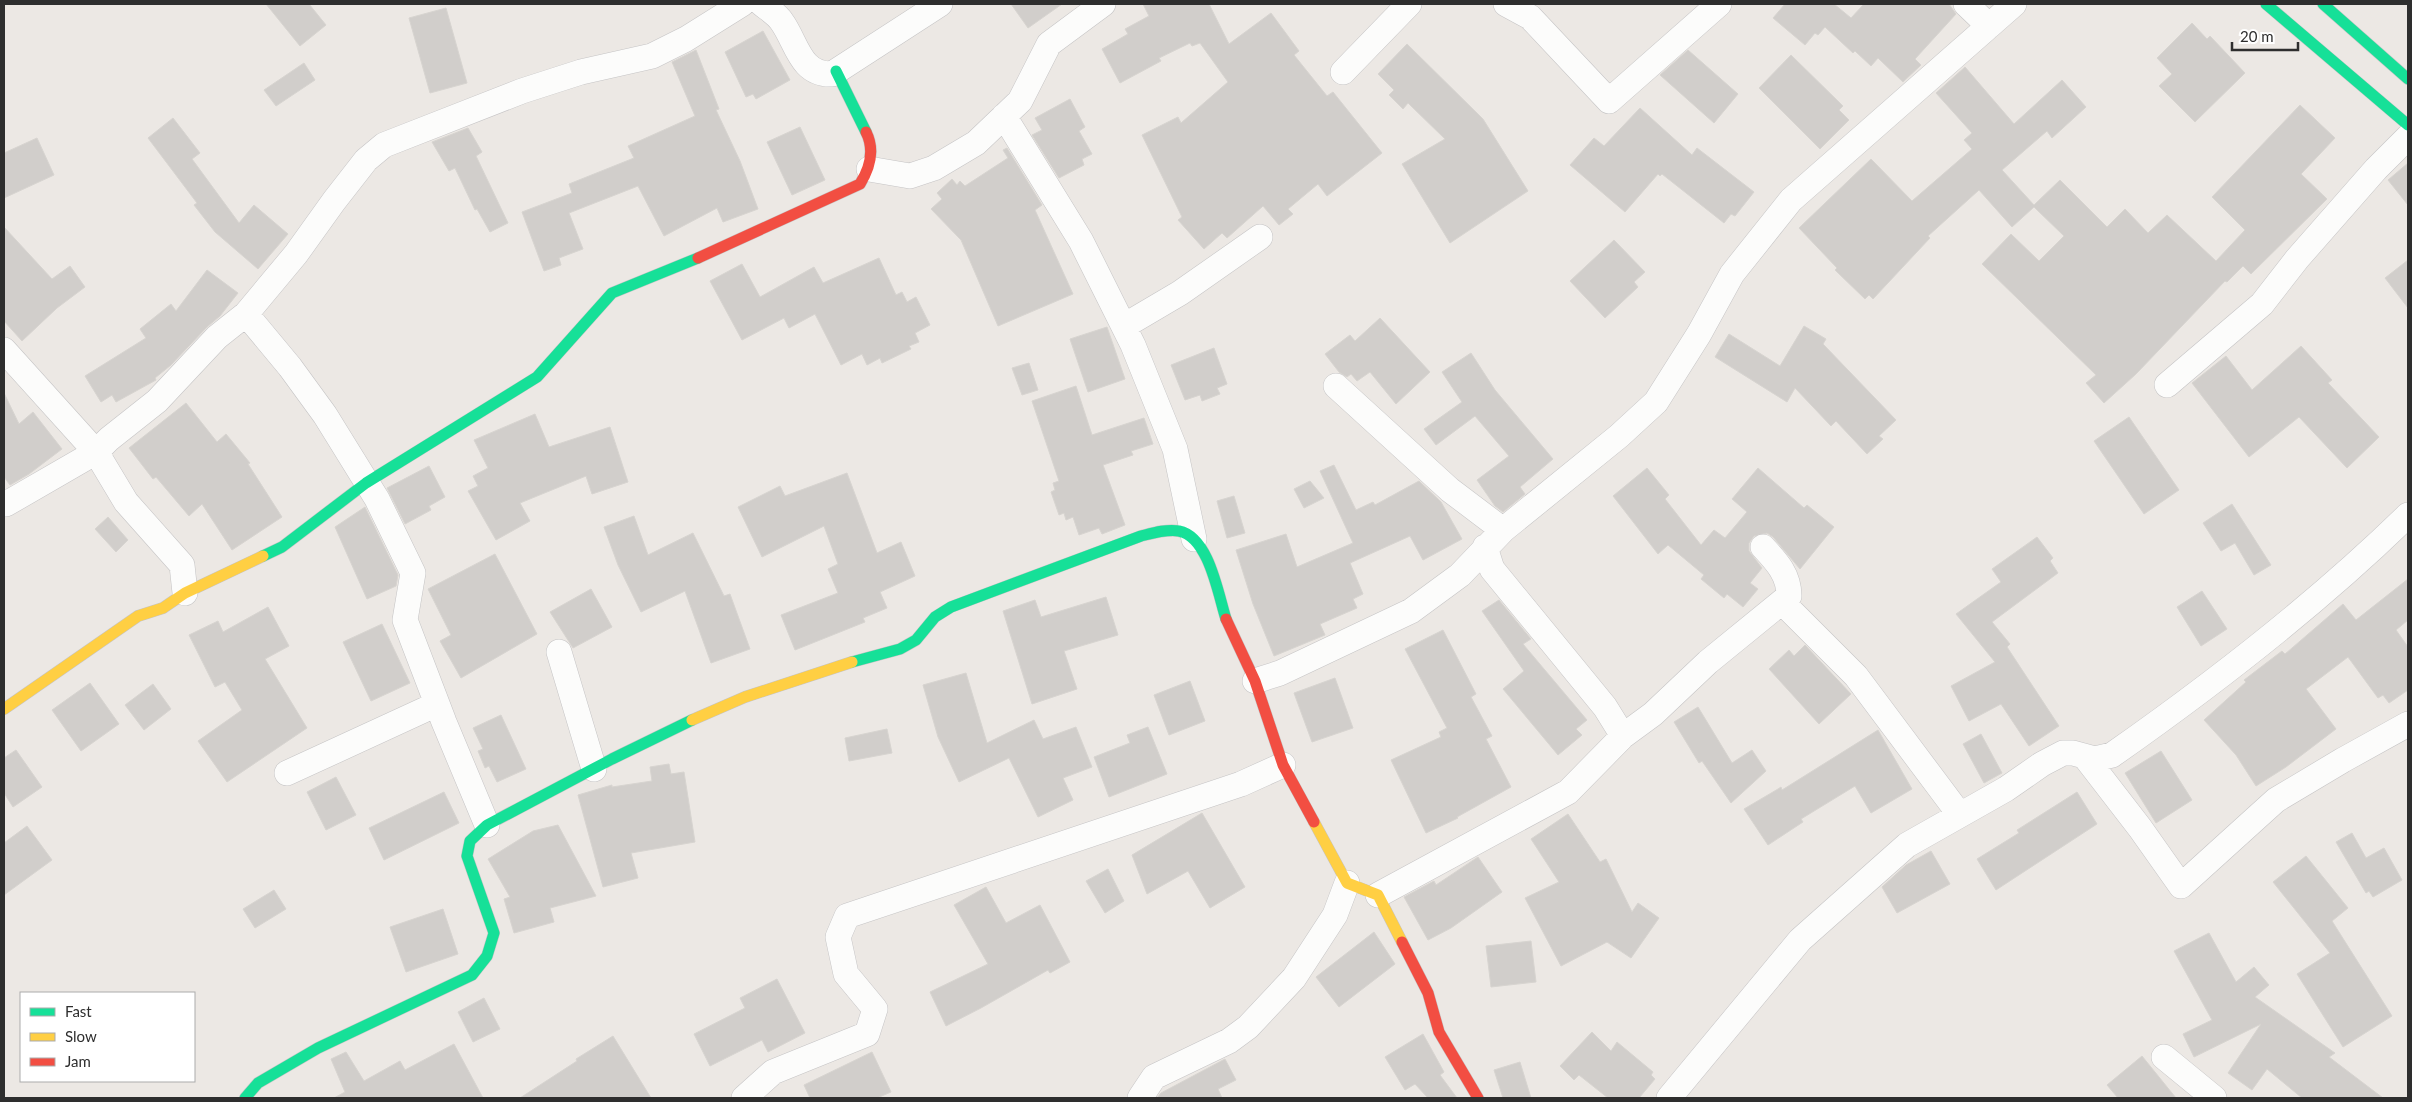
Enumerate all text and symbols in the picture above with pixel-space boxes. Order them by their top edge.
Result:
scale bar [2232,20,2298,52]
text: 20 m [2240,27,2274,45]
legend [20,992,195,1082]
text: Fast [65,1002,92,1020]
text: Slow [65,1027,97,1045]
text: Jam [65,1052,91,1070]

